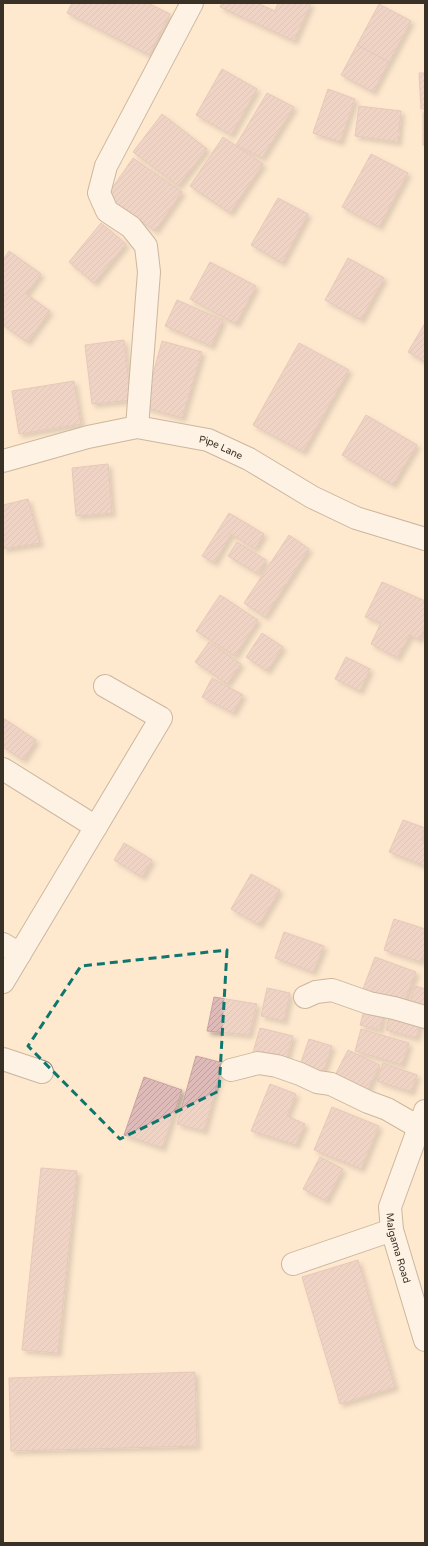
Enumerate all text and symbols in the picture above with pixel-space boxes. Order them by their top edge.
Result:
street label: Pipe Lane [198,433,245,462]
street label: Malgama Road [384,1212,413,1285]

